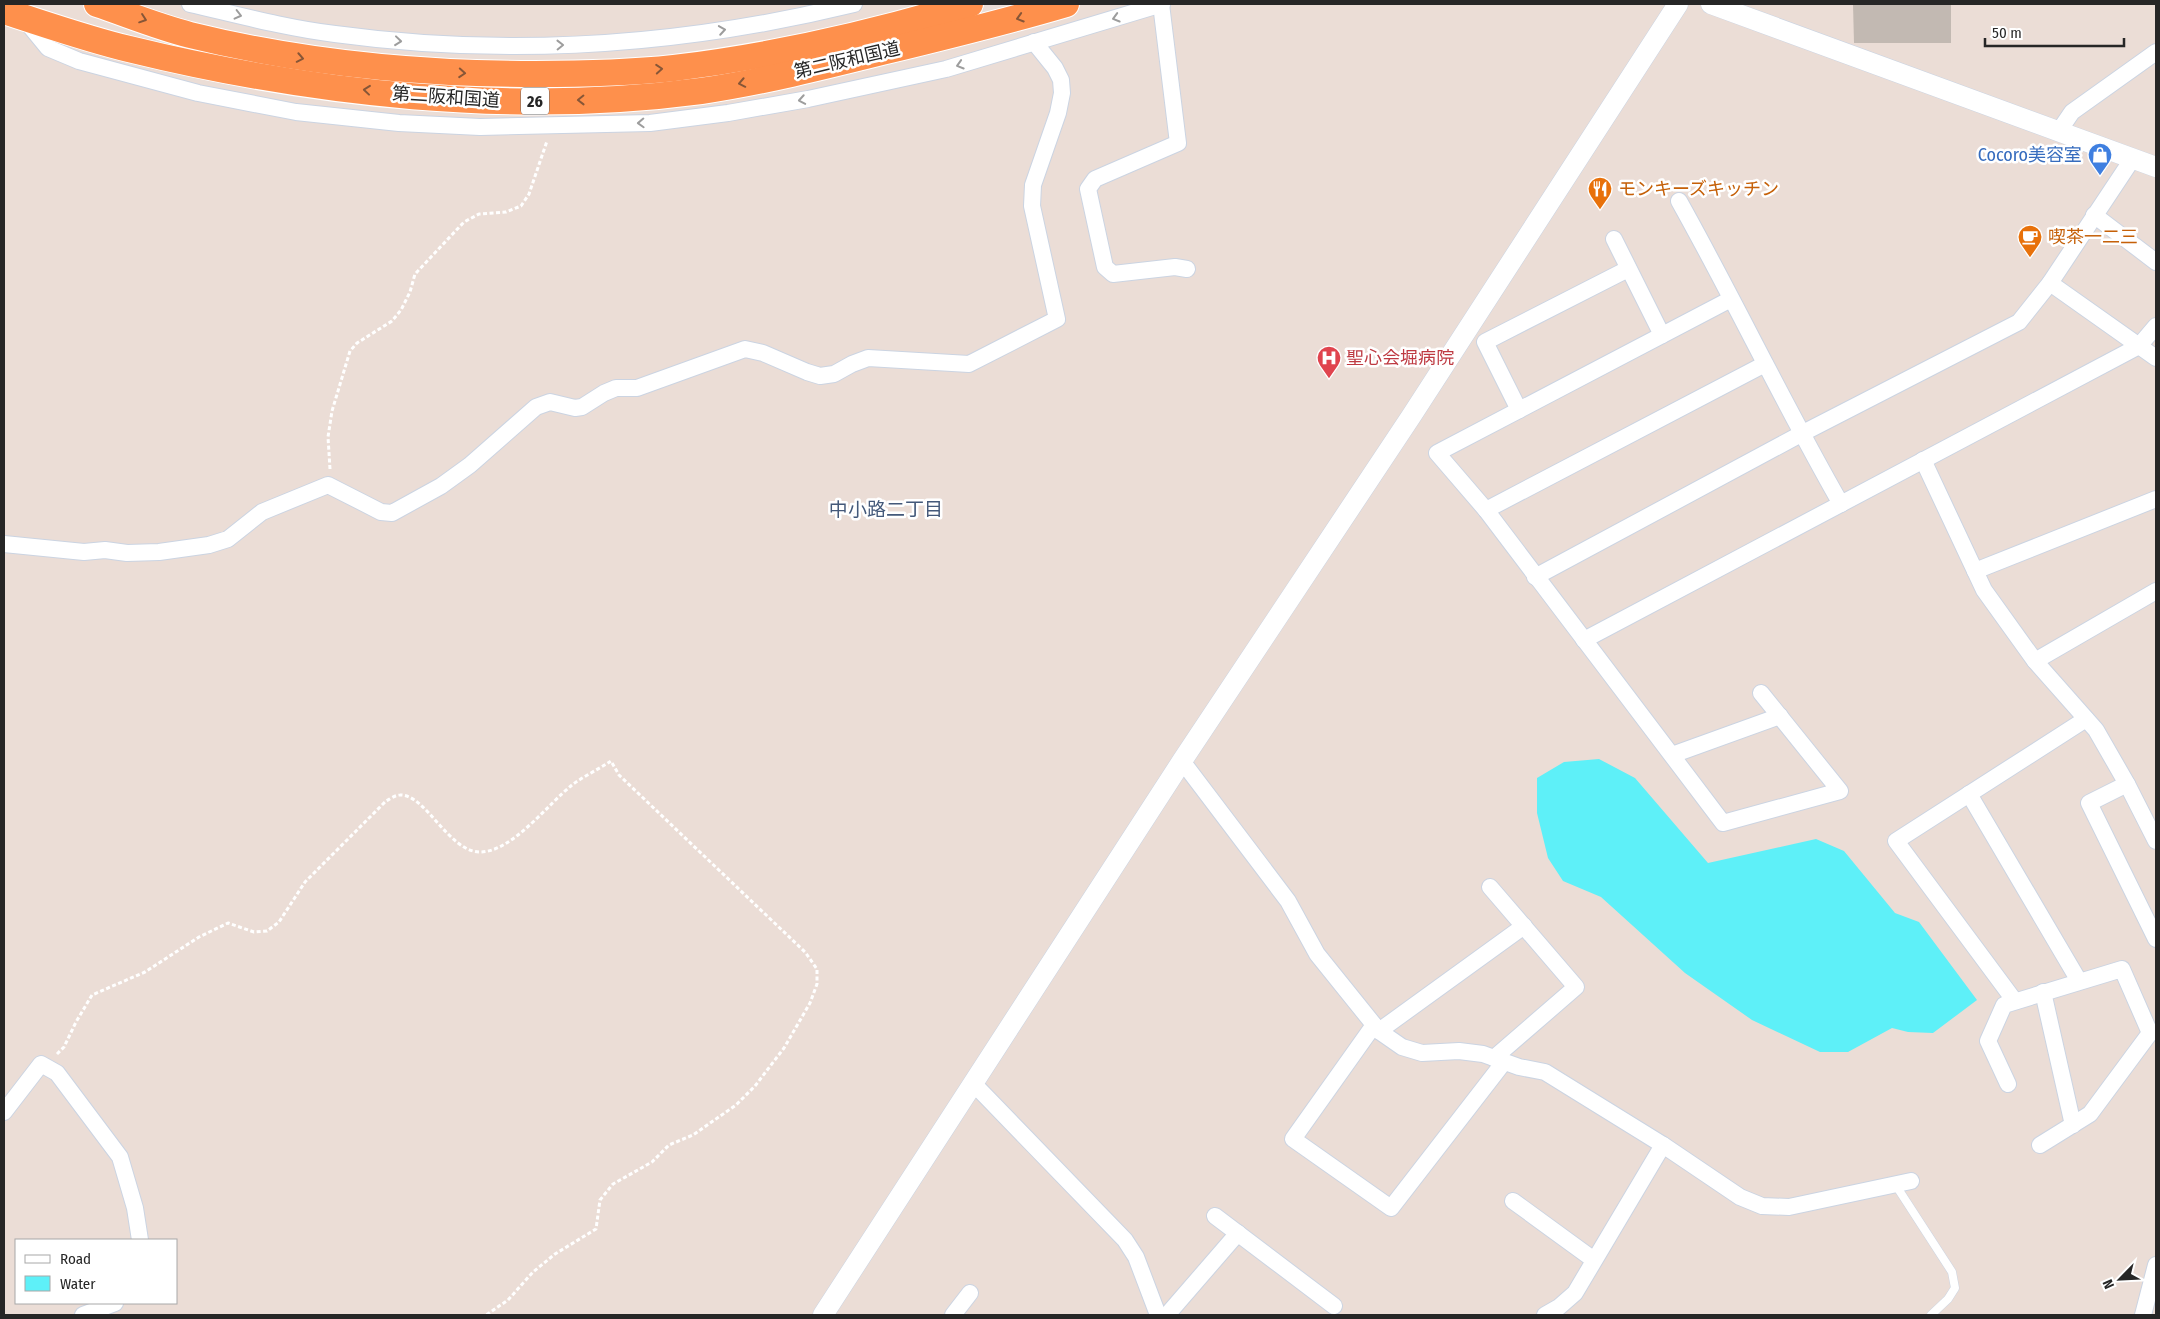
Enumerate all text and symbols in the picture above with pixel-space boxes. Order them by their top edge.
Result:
one-way arrow [233,9,242,20]
one-way arrow [1016,12,1024,22]
one-way arrow [1112,12,1120,22]
one-way arrow [138,13,147,23]
scale bar [1985,15,2124,47]
text: 50 m [1992,24,2022,42]
one-way arrow [717,26,726,36]
one-way arrow [394,35,402,46]
street label: 第二阪和国道 [792,37,902,83]
one-way arrow [556,40,564,51]
one-way arrow [296,52,305,63]
one-way arrow [957,59,965,69]
one-way arrow [656,64,664,75]
one-way arrow [458,68,466,79]
one-way arrow [738,77,747,88]
street label: 第二阪和国道 [391,82,501,112]
one-way arrow [362,85,370,96]
road number: 26 [521,88,549,114]
one-way arrow [577,95,584,105]
one-way arrow [797,95,806,105]
one-way arrow [637,118,644,128]
shop icon: Cocoro美容室 [2087,142,2113,176]
place label: Cocoro美容室 [1978,144,2082,166]
restaurant icon: モンキーズキッチン [1587,176,1613,210]
place label: モンキーズキッチン [1618,178,1779,200]
cafe icon: 喫茶一二三 [2017,224,2043,258]
place label: 喫茶一二三 [2048,226,2138,248]
hospital icon: 聖心会堀病院 [1316,345,1342,379]
place label: 聖心会堀病院 [1346,347,1454,369]
district label: 中小路二丁目 [829,498,943,521]
legend [15,1239,178,1304]
text: Road [60,1250,91,1268]
north arrow [2095,1254,2145,1304]
text: Water [60,1275,96,1293]
text: N [2099,1277,2118,1291]

